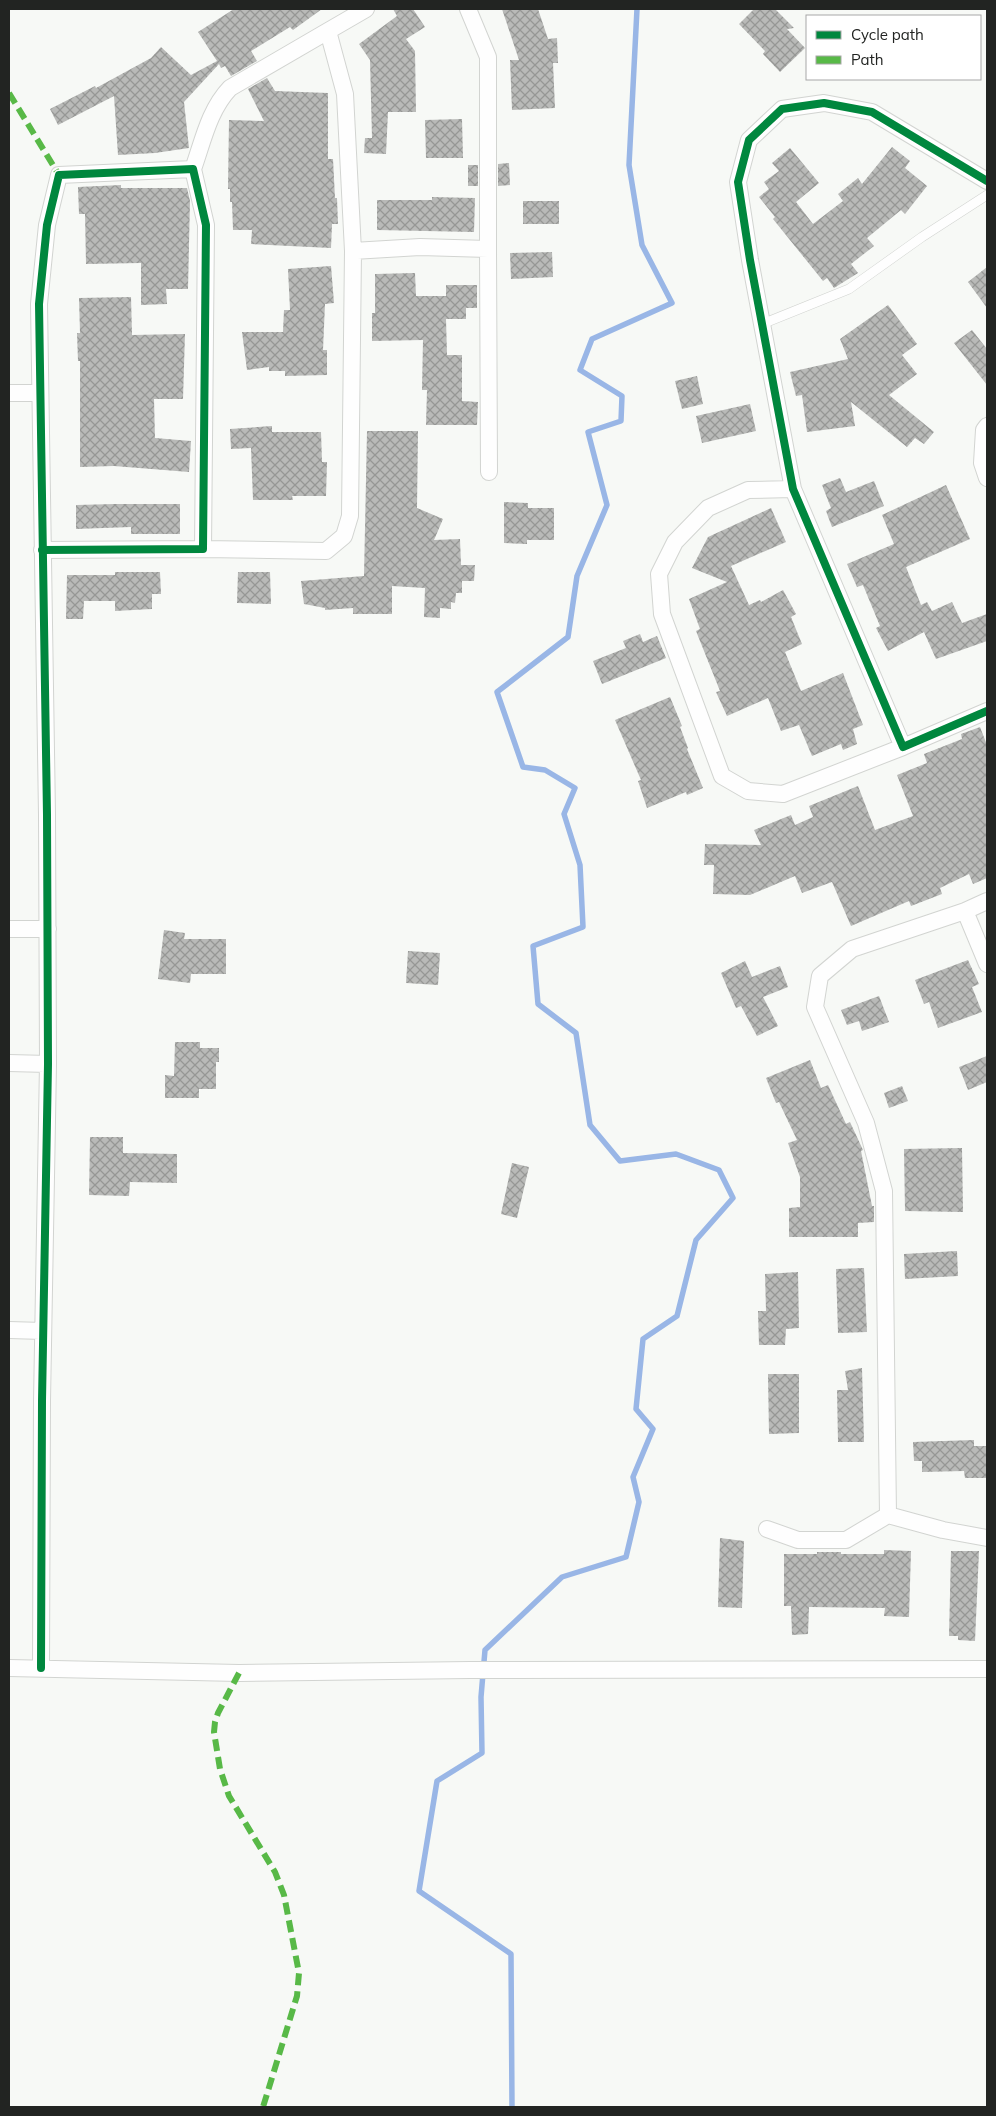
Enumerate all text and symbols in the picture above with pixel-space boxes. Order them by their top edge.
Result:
legend [806,15,981,80]
text: Cycle path [851,25,924,44]
text: Path [851,50,883,69]

